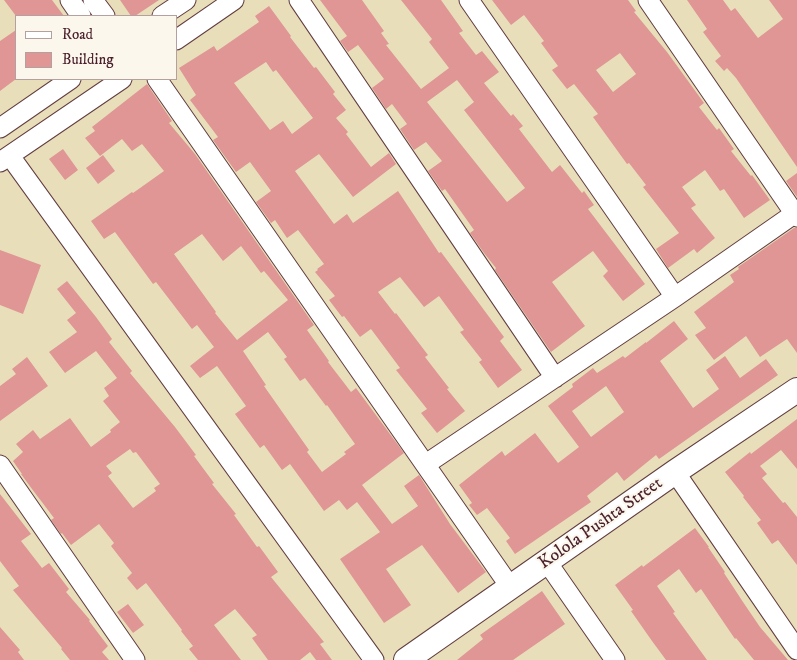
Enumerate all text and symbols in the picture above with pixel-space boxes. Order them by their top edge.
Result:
legend [15,15,178,80]
text: Road [62,25,93,44]
text: Building [62,50,114,69]
street label: Kolola Pushta Street [535,473,667,575]

